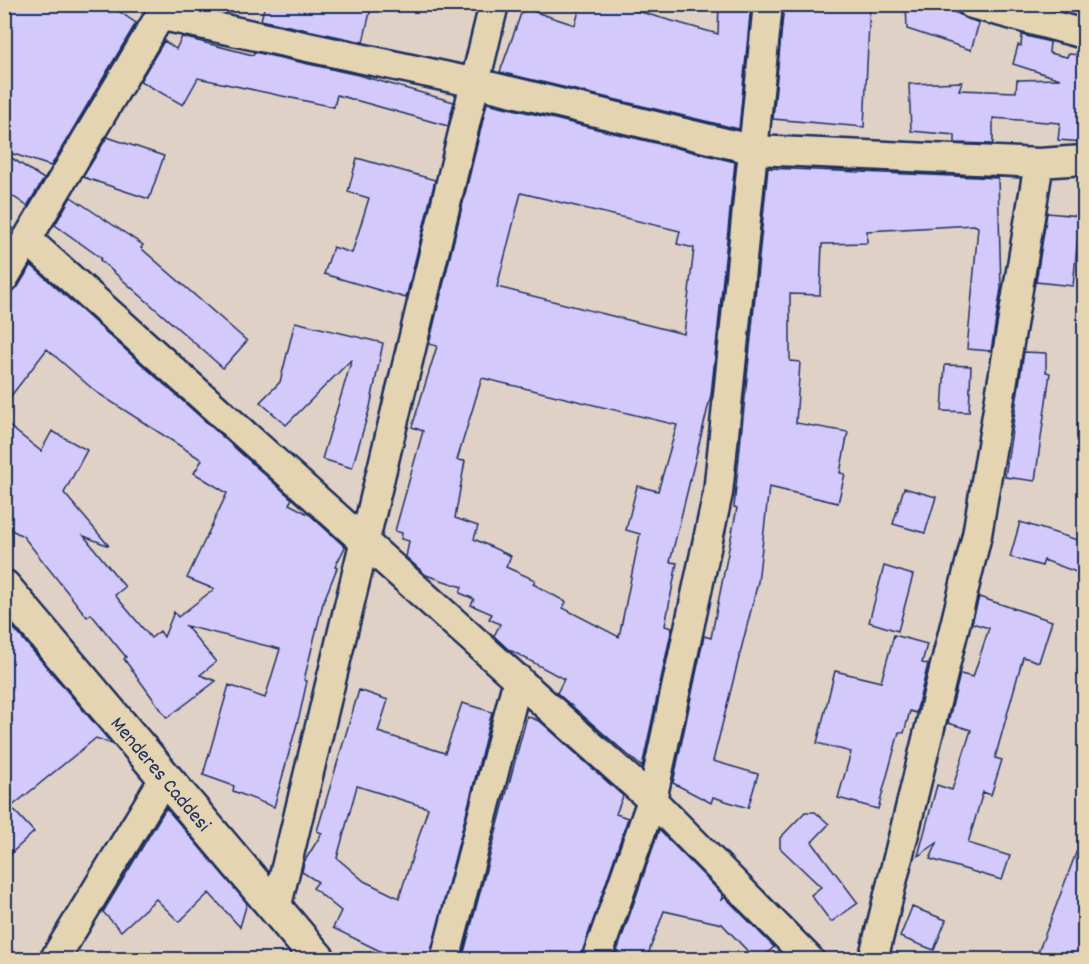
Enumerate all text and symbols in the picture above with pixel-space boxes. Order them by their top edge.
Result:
street label: Menderes Caddesi [102,711,217,840]

